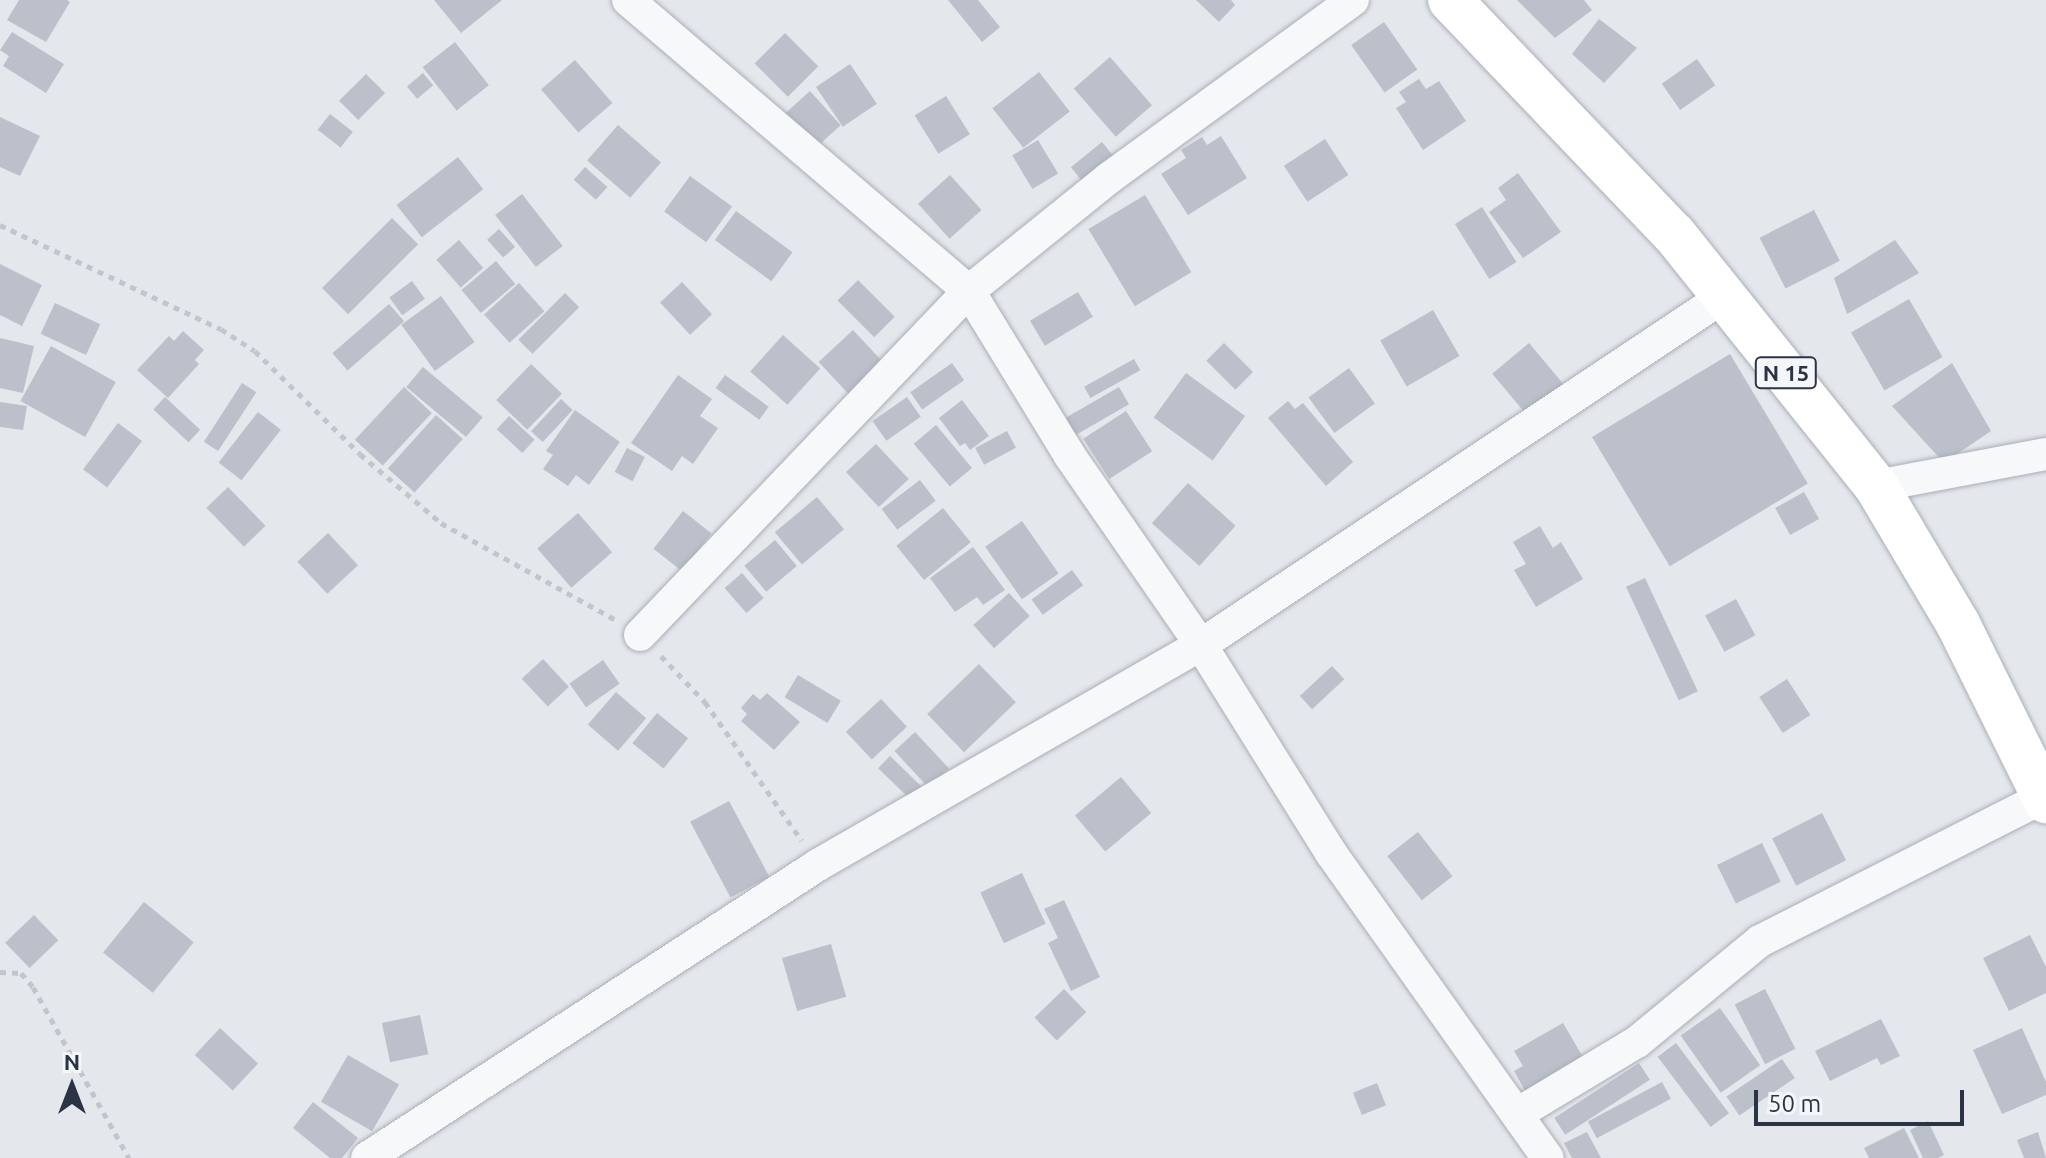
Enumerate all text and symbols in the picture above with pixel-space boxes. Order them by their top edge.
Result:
road number: N 15 [1754,355,1818,391]
north arrow [32,1046,112,1126]
text: N [64,1049,80,1074]
scale bar [1758,1074,1968,1124]
text: 50 m [1768,1090,1821,1117]

